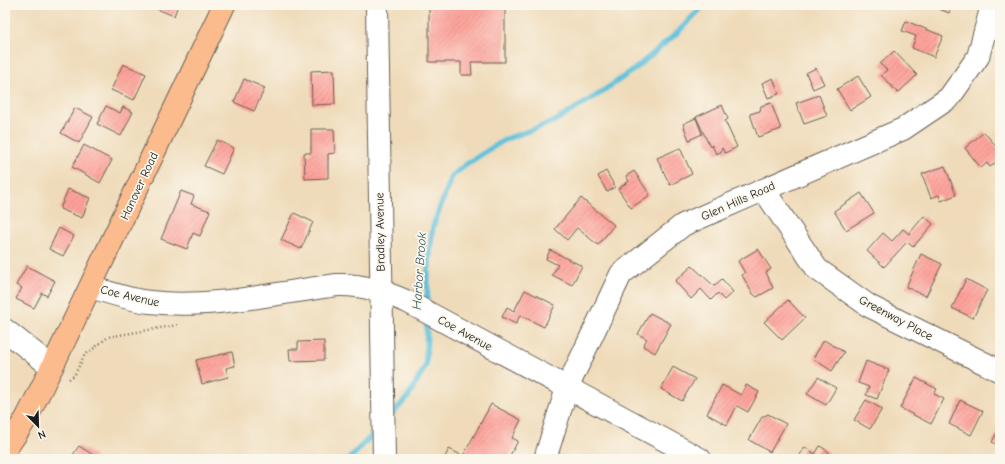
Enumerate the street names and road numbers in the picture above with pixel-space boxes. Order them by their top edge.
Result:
street label: Hanover Road [117,150,161,222]
street label: Glen Hills Road [699,178,777,224]
street label: Bradley Avenue [372,192,388,272]
street label: Coe Avenue [99,282,161,310]
street label: Greenway Place [857,293,935,343]
street label: Coe Avenue [435,312,495,354]

